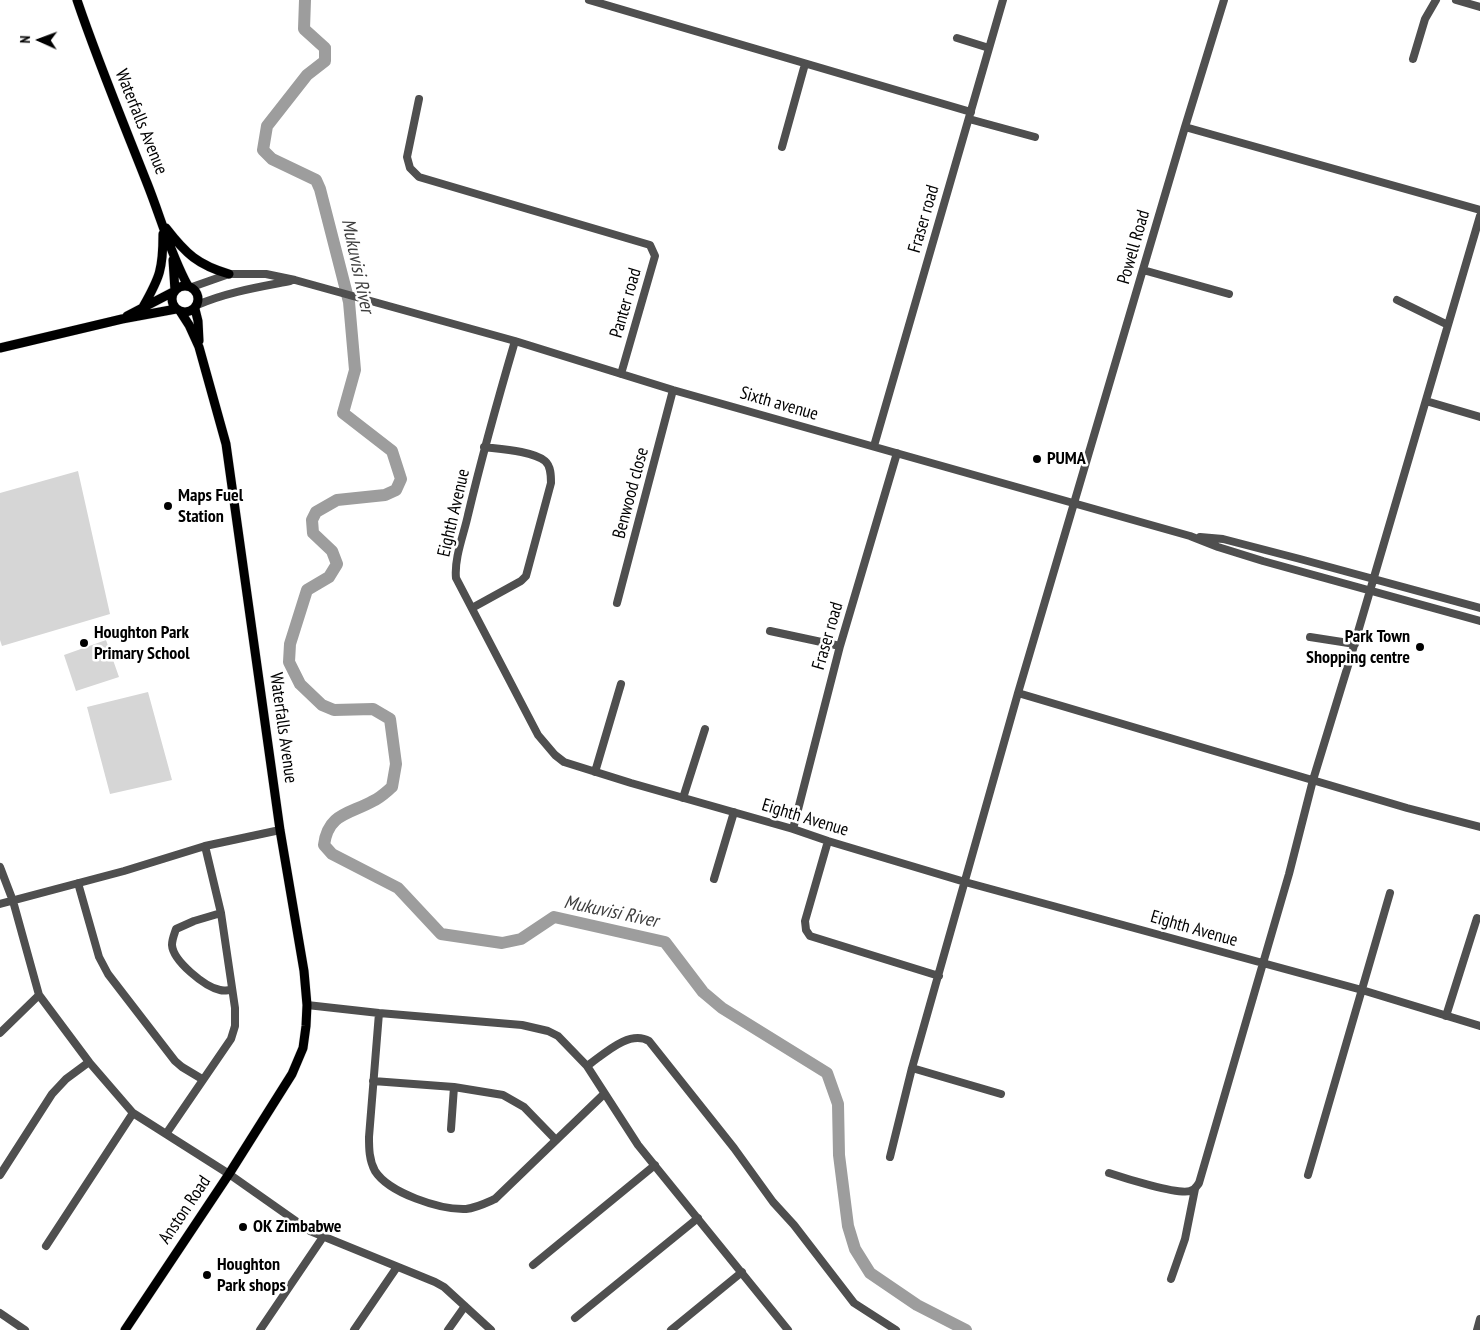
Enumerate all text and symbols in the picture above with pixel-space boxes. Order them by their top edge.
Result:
north arrow [15,15,65,65]
text: N [16,35,34,44]
street label: Waterfalls Avenue [110,66,172,178]
street label: Fraser road [904,183,944,255]
street label: Powell Road [1113,207,1155,287]
water label: Mukuvisi River [336,217,378,315]
street label: Panter road [606,266,646,340]
street label: Sixth avenue [737,383,821,425]
street label: Benwood close [608,445,654,541]
place label: PUMA [1047,448,1086,470]
marker: PUMA [1031,453,1043,465]
street label: Eighth Avenue [433,467,475,559]
place label: Maps Fuel Station [178,485,243,528]
marker: Maps Fuel Station [162,500,174,512]
street label: Fraser road [808,600,848,672]
place label: Houghton Park Primary School [94,622,190,664]
place label: Park Town Shopping centre [1306,626,1410,669]
marker: Houghton Park Primary School [78,637,90,649]
marker: Park Town Shopping centre [1414,641,1426,653]
street label: Waterfalls Avenue [265,671,301,785]
street label: Eighth Avenue [759,795,851,841]
water label: Mukuvisi River [562,891,660,933]
street label: Eighth Avenue [1148,906,1240,952]
street label: Anston Road [154,1172,216,1248]
place label: OK Zimbabwe [253,1216,342,1238]
marker: OK Zimbabwe [237,1221,249,1233]
place label: Houghton Park shops [217,1254,286,1296]
marker: Houghton Park shops [201,1269,213,1281]

